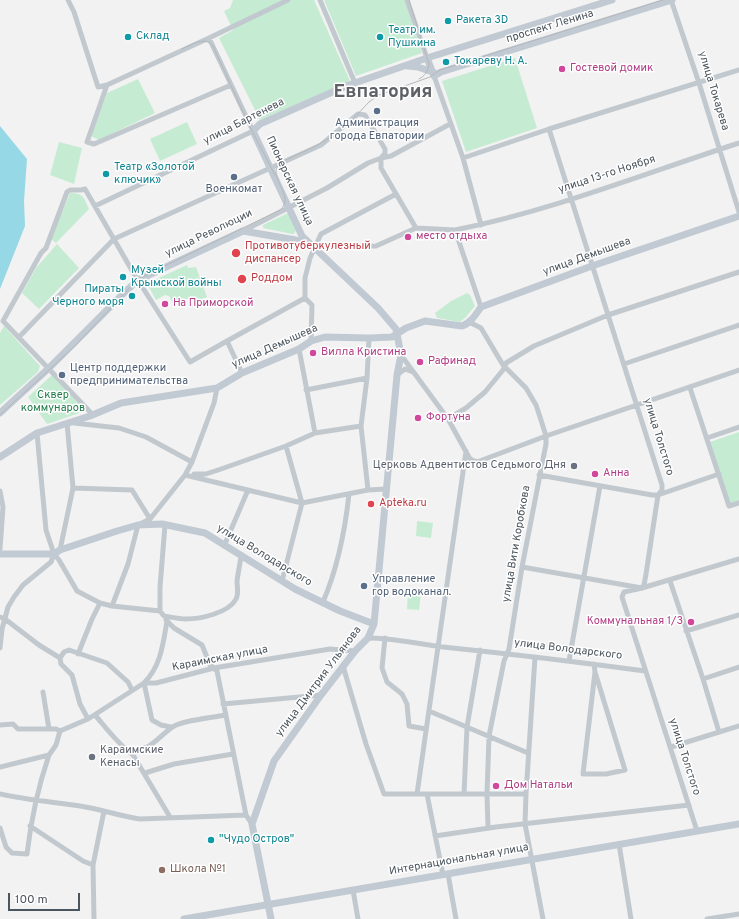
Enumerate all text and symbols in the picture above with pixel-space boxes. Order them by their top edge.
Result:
street label: проспект Ленина [505,7,595,47]
place label: Ракета 3D [456,14,508,28]
marker: Ракета 3D [443,16,453,26]
place label: Театр им. Пушкина [388,24,436,50]
place label: Склад [136,30,170,44]
marker: Склад [123,32,133,42]
marker: Театр им. Пушкина [375,32,385,42]
street label: улица Токарева [695,50,731,132]
place label: Токареву Н. А. [454,55,527,69]
marker: Токареву Н. А. [441,57,451,67]
place label: Гостевой домик [570,62,653,76]
marker: Гостевой домик [557,64,567,74]
district label: Евпатория [334,82,432,104]
street label: улица Бартенева [201,96,287,148]
marker: Администрация города Евпатории [372,106,382,116]
place label: Администрация города Евпатории [330,117,424,143]
street label: Пионерская улица [262,134,316,228]
street label: улица 13-го Ноября [557,153,657,197]
place label: Театр «Золотой ключик» [114,161,195,187]
marker: Театр «Золотой ключик» [101,169,111,179]
marker: Военкомат [229,172,239,182]
place label: Военкомат [206,183,262,197]
street label: улица Революции [163,207,255,261]
place label: место отдыха [416,230,487,244]
marker: место отдыха [403,232,413,242]
street label: улица Демышева [541,235,633,279]
place label: Противотуберкулезный диспансер [245,240,371,266]
marker: Противотуберкулезный диспансер [230,247,242,259]
place label: Музей Крымской войны [131,264,222,290]
marker: Музей Крымской войны [118,272,128,282]
place label: Роддом [251,272,293,286]
marker: Роддом [236,273,248,285]
place label: Пираты Черного моря [52,283,124,309]
marker: Пираты Черного моря [127,291,137,301]
place label: На Приморской [173,297,253,311]
marker: На Приморской [160,299,170,309]
street label: улица Демышева [230,322,320,372]
place label: Вилла Кристина [321,346,406,360]
marker: Вилла Кристина [308,348,318,358]
place label: Рафинад [428,355,476,369]
marker: Рафинад [415,357,425,367]
place label: Центр поддержки предпринимательства [70,362,188,388]
marker: Центр поддержки предпринимательства [57,370,67,380]
park label: Сквер коммунаров [21,389,85,415]
street label: улица Толстого [640,397,676,477]
place label: Фортуна [426,411,471,425]
marker: Фортуна [413,413,423,423]
place label: Церковь Адвентистов Седьмого Дня [373,459,566,473]
marker: Церковь Адвентистов Седьмого Дня [569,461,579,471]
place label: Анна [603,467,629,481]
marker: Анна [590,469,600,479]
street label: улица Вити Коробкова [500,485,534,603]
place label: Apteka.ru [379,497,427,511]
marker: Apteka.ru [366,499,376,509]
street label: улица Володарского [214,522,314,590]
place label: Управление гор водоканал. [372,573,451,599]
marker: Управление гор водоканал. [359,581,369,591]
place label: Коммунальная 1/3 [587,615,683,629]
marker: Коммунальная 1/3 [686,617,696,627]
street label: улица Дмитрия Ульянова [273,624,365,740]
street label: улица Володарского [513,637,623,663]
street label: Караимская улица [171,643,269,675]
street label: улица Толстого [665,717,703,797]
place label: Караимские Кенасы [100,744,164,770]
marker: Караимские Кенасы [87,752,97,762]
place label: Дом Натальи [504,779,573,793]
marker: Дом Натальи [491,781,501,791]
place label: "Чудо Остров" [219,833,294,847]
marker: "Чудо Остров" [206,835,216,845]
street label: Интернациональная улица [388,841,530,879]
place label: Школа №1 [170,863,226,877]
marker: Школа №1 [157,865,167,875]
scale bar [10,885,82,911]
text: 100 m [15,892,48,908]

